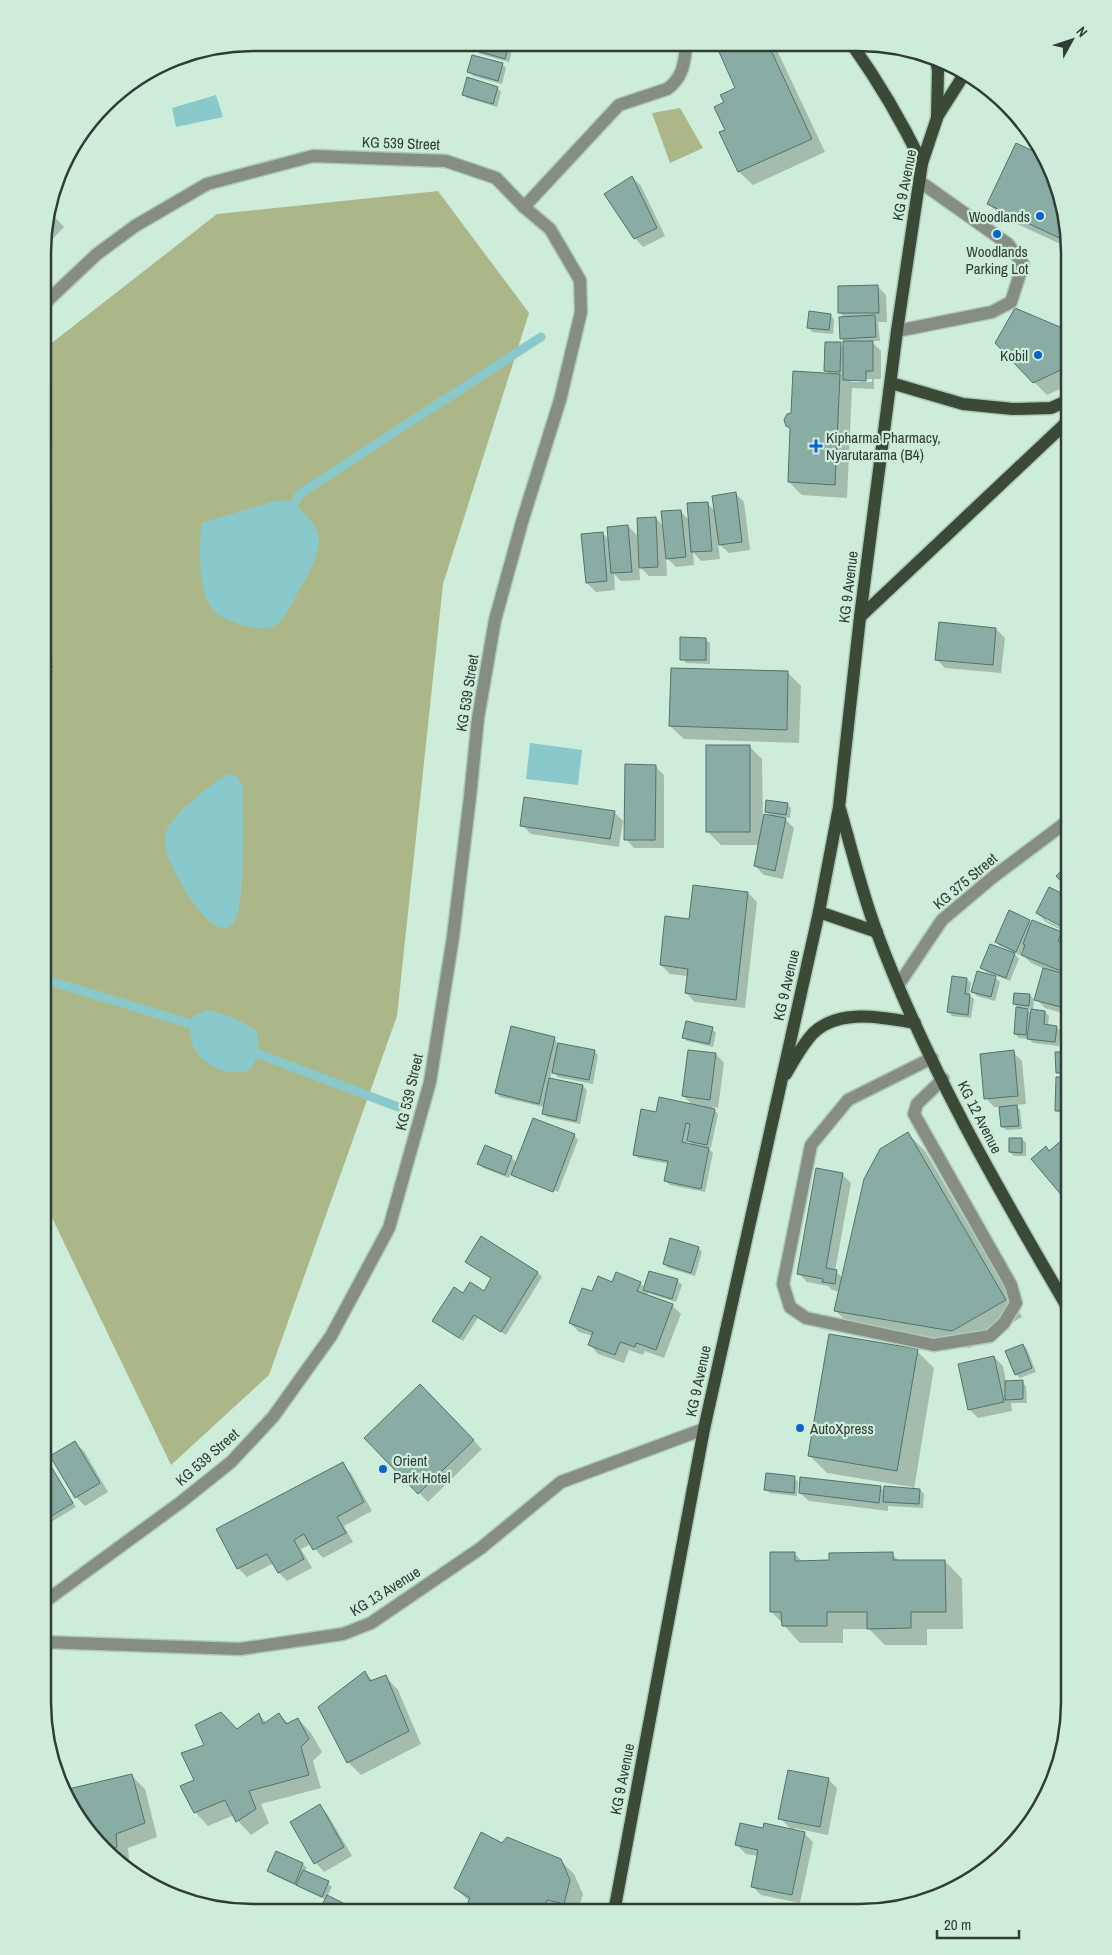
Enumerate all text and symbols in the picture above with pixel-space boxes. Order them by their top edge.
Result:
north arrow [1047,15,1097,65]
text: N [1072,23,1092,41]
street label: KG 539 Street [362,131,441,155]
street label: KG 9 Avenue [887,147,921,222]
place label: Woodlands [969,206,1030,227]
marker: Woodlands [1034,210,1046,222]
marker: Woodlands Parking Lot [991,228,1003,240]
place label: Woodlands Parking Lot [966,241,1029,279]
place label: Kobil [1000,345,1028,366]
marker: Kobil [1032,349,1044,361]
place label: Kipharma Pharmacy, Nyarutarama (B4) [826,427,941,465]
marker: Kipharma Pharmacy, Nyarutarama (B4) [810,440,822,452]
street label: KG 9 Avenue [833,550,863,624]
street label: KG 539 Street [451,652,484,733]
street label: KG 375 Street [928,848,1002,914]
street label: KG 9 Avenue [768,947,804,1023]
street label: KG 539 Street [390,1051,428,1132]
street label: KG 12 Avenue [953,1077,1007,1157]
street label: KG 9 Avenue [680,1343,716,1419]
place label: AutoXpress [809,1418,874,1439]
marker: AutoXpress [794,1422,806,1434]
street label: KG 539 Street [171,1423,244,1491]
place label: Orient Park Hotel [393,1450,450,1488]
marker: Orient Park Hotel [377,1463,389,1475]
street label: KG 13 Avenue [346,1561,424,1621]
street label: KG 9 Avenue [605,1741,639,1816]
scale bar [937,1908,1020,1940]
text: 20 m [944,1914,971,1935]

